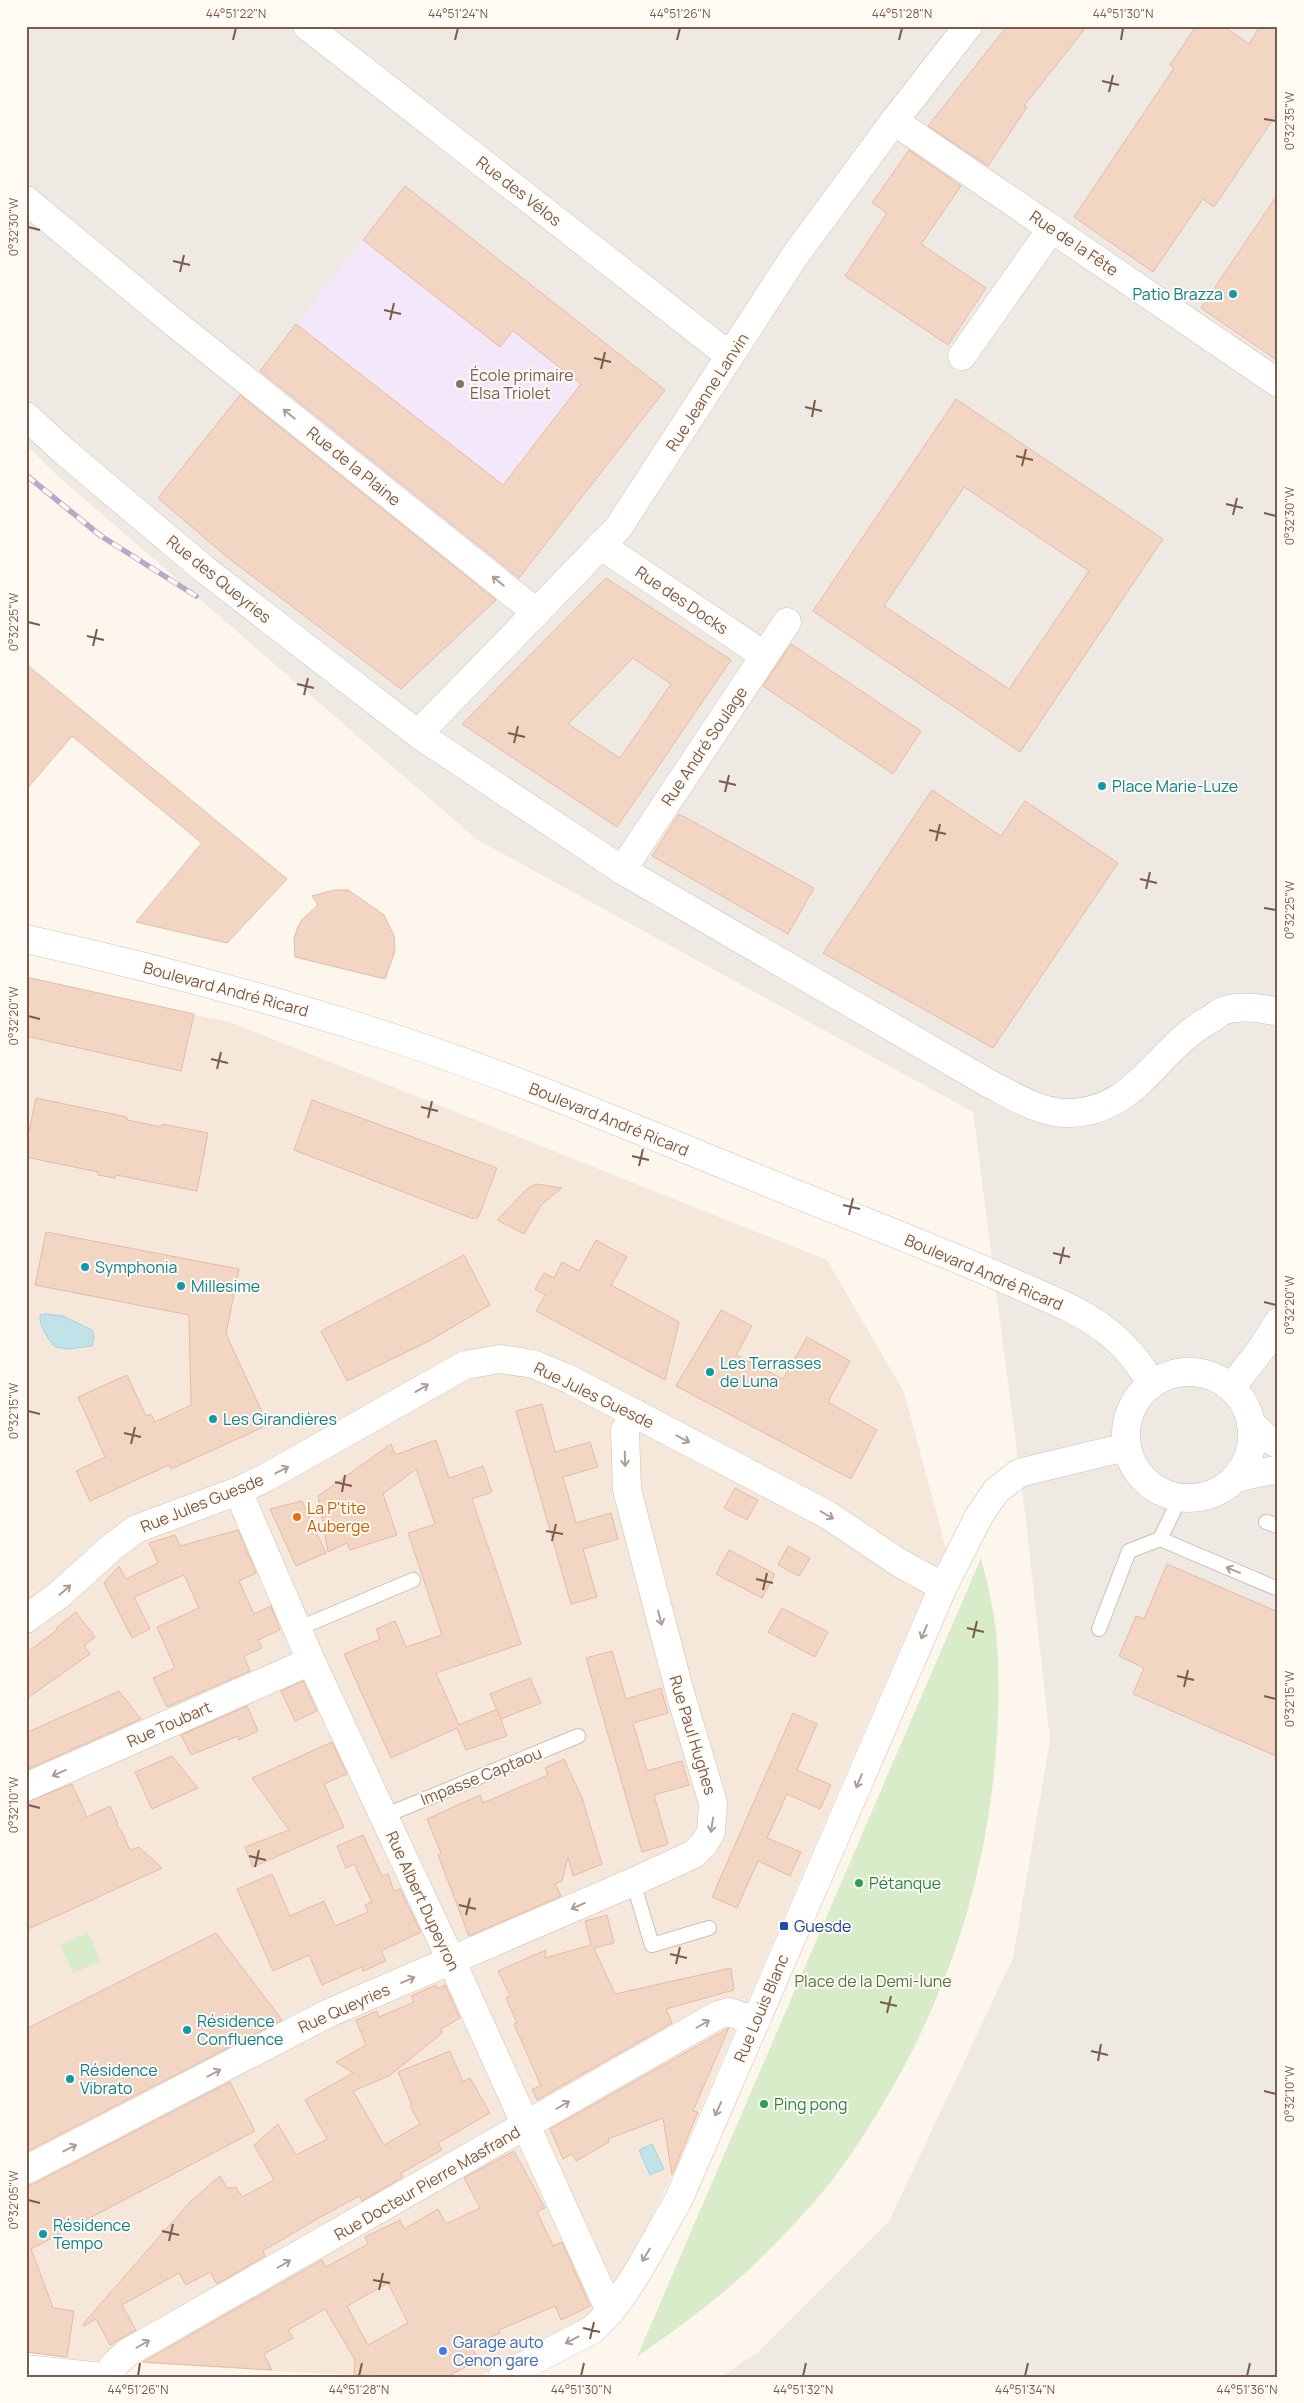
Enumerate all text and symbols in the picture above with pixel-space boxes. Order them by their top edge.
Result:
text: 44°51'22"N [206,5,266,22]
text: 44°51'24"N [428,5,488,22]
text: 44°51'26"N [649,5,711,22]
text: 44°51'28"N [872,5,932,22]
text: 44°51'30"N [1093,5,1153,22]
text: 0°32'35"W [1281,91,1298,150]
street label: Rue des Vélos [472,151,566,231]
text: 0°32'30"W [5,197,22,256]
street label: Rue de la Fête [1025,205,1123,281]
place label: Patio Brazza [1133,283,1223,305]
marker: Patio Brazza [1227,288,1239,300]
street label: Rue Jeanne Lanvin [660,329,754,455]
place label: École primaire Elsa Triolet [470,364,574,404]
marker: École primaire Elsa Triolet [454,378,466,390]
one-way arrow [283,409,296,420]
street label: Rue de la Plaine [302,421,406,511]
text: 0°32'30"W [1281,486,1298,545]
street label: Rue des Queyries [162,530,276,628]
street label: Rue des Docks [631,561,733,639]
one-way arrow [492,576,505,587]
text: 0°32'25"W [5,592,22,651]
street label: Rue André Soulage [656,682,752,810]
place label: Place Marie-Luze [1112,775,1238,797]
marker: Place Marie-Luze [1096,780,1108,792]
text: 0°32'25"W [1281,880,1298,939]
street label: Boulevard André Ricard [141,956,311,1022]
text: 0°32'20"W [5,986,22,1045]
street label: Boulevard André Ricard [526,1077,692,1161]
street label: Boulevard André Ricard [901,1229,1067,1315]
place label: Symphonia [95,1256,177,1278]
marker: Symphonia [79,1261,91,1273]
place label: Millesime [191,1275,260,1297]
text: 0°32'20"W [1281,1275,1298,1334]
marker: Millesime [175,1280,187,1292]
place label: Les Terrasses de Luna [720,1352,821,1392]
street label: Rue Jules Guesde [530,1356,658,1434]
marker: Les Terrasses de Luna [704,1366,716,1378]
text: 0°32'15"W [5,1382,22,1439]
one-way arrow [415,1383,429,1393]
place label: Les Girandières [223,1408,337,1430]
marker: Les Girandières [207,1413,219,1425]
one-way arrow [675,1435,690,1444]
one-way arrow [621,1451,630,1467]
one-way arrow [274,1465,289,1474]
street label: Rue Jules Guesde [137,1468,267,1538]
place label: La P'tite Auberge [307,1497,370,1537]
one-way arrow [819,1510,833,1520]
marker: La P'tite Auberge [291,1511,303,1523]
one-way arrow [1226,1564,1241,1574]
one-way arrow [59,1584,72,1595]
one-way arrow [656,1609,665,1625]
one-way arrow [918,1624,928,1639]
text: 0°32'15"W [1281,1670,1298,1727]
street label: Rue Paul Hughes [664,1673,722,1797]
street label: Rue Toubart [123,1696,215,1752]
street label: Impasse Captaou [417,1742,545,1810]
one-way arrow [52,1768,67,1778]
one-way arrow [854,1773,864,1788]
text: 0°32'10"W [5,1776,22,1833]
one-way arrow [707,1816,717,1832]
street label: Rue Albert Dupeyron [381,1827,465,1975]
place label: Pétanque [869,1872,941,1894]
marker: Pétanque [853,1877,865,1889]
one-way arrow [571,1902,586,1912]
place label: Guesde [794,1915,851,1937]
marker: Guesde [778,1920,790,1932]
street label: Rue Louis Blanc [728,1950,794,2065]
park label: Place de la Demi-lune [794,1970,952,1992]
one-way arrow [399,1975,415,1984]
street label: Rue Queyries [295,1978,393,2038]
place label: Résidence Confluence [197,2010,283,2050]
one-way arrow [696,2018,710,2028]
marker: Résidence Confluence [181,2024,193,2036]
place label: Résidence Vibrato [80,2059,158,2099]
text: 0°32'10"W [1281,2065,1298,2122]
one-way arrow [206,2068,221,2077]
marker: Résidence Vibrato [64,2073,76,2085]
place label: Ping pong [774,2093,848,2115]
marker: Ping pong [758,2098,770,2110]
one-way arrow [555,2100,569,2110]
one-way arrow [712,2101,722,2116]
street label: Rue Docteur Pierre Masfrand [330,2121,524,2245]
one-way arrow [62,2143,77,2153]
text: 0°32'05"W [5,2170,22,2229]
place label: Résidence Tempo [53,2214,131,2254]
marker: Résidence Tempo [37,2228,49,2240]
one-way arrow [641,2247,651,2262]
one-way arrow [277,2258,291,2268]
place label: Garage auto Cenon gare [453,2331,543,2371]
one-way arrow [565,2336,580,2345]
one-way arrow [135,2338,150,2348]
marker: Garage auto Cenon gare [437,2345,449,2357]
text: 44°51'26"N [107,2381,169,2398]
text: 44°51'28"N [329,2381,389,2398]
text: 44°51'30"N [551,2381,611,2398]
text: 44°51'32"N [773,2381,833,2398]
text: 44°51'34"N [995,2381,1055,2398]
text: 44°51'36"N [1217,2381,1277,2398]

